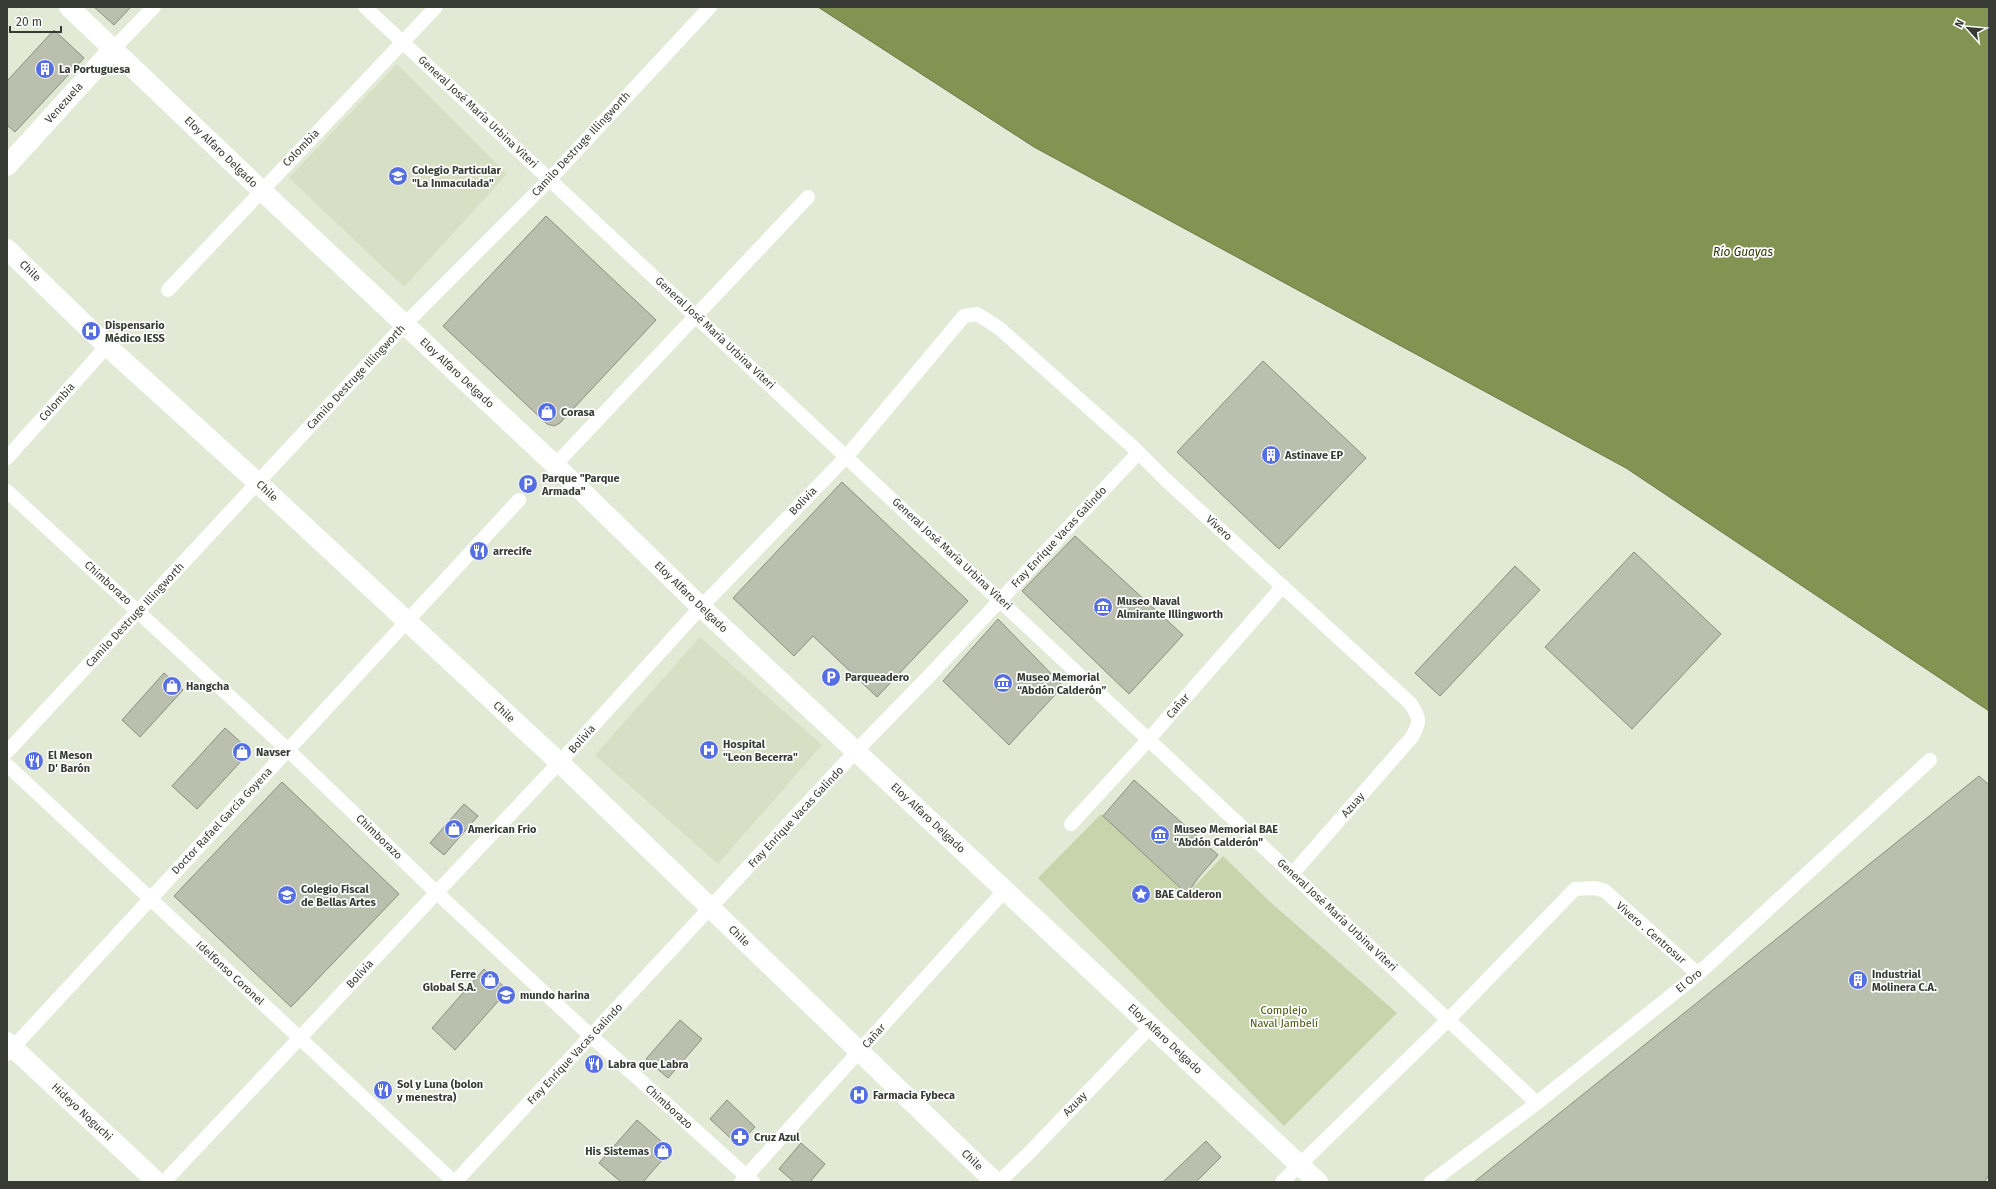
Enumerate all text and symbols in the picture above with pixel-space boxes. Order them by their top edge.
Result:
scale bar [10,8,61,34]
north arrow [1948,8,1988,48]
text: 20 m [16,15,42,29]
text: N [1952,17,1967,30]
street label: General José María Urbina Viteri [416,53,540,171]
building icon: La Portuguesa [34,58,56,80]
place label: La Portuguesa [59,63,130,76]
street label: Venezuela [42,80,86,126]
street label: Camilo Destruge Illingworth [529,89,633,199]
street label: Eloy Alfaro Delgado [182,114,260,190]
street label: Colombia [280,127,322,169]
place label: Colegio Particular "La Inmaculada" [412,164,502,190]
school or university icon: Colegio Particular "La Inmaculada" [387,165,409,187]
water label: Río Guayas [1713,245,1773,259]
street label: Chile [17,258,43,284]
street label: General José María Urbina Viteri [653,274,777,392]
place label: Dispensario Médico IESS [105,319,166,345]
hospital icon: Dispensario Médico IESS [80,320,102,342]
street label: Camilo Destruge Illingworth [304,322,408,432]
street label: Eloy Alfaro Delgado [417,335,497,411]
street label: Colombia [36,380,78,424]
shop icon: Corasa [536,401,558,423]
place label: Corasa [561,406,595,419]
building icon: Astinave EP [1260,444,1282,466]
place label: Astinave EP [1284,449,1343,462]
place label: Parque "Parque Armada" [541,472,620,498]
parking icon: Parque "Parque Armada" [517,473,539,495]
street label: Chile [254,478,280,504]
street label: Bolivia [787,484,819,518]
street label: Fray Enrique Vacas Galindo [1009,484,1109,590]
street label: General José María Urbina Viteri [890,495,1014,613]
street label: Vivero [1203,513,1235,543]
restaurant icon: arrecife [468,540,490,562]
place label: arrecife [493,545,532,558]
street label: Chimborazo [82,558,134,608]
street label: Eloy Alfaro Delgado [652,559,730,635]
street label: Camilo Destruge Illingworth [83,560,187,670]
place label: Museo Naval Almirante Illingworth [1116,595,1223,621]
museum icon: Museo Naval Almirante Illingworth [1092,596,1114,618]
parking icon: Parqueadero [820,666,842,688]
place label: Parqueadero [845,671,910,684]
place label: Museo Memorial “Abdón Calderón” [1017,671,1106,697]
museum icon: Museo Memorial “Abdón Calderón” [992,672,1014,694]
shop icon: Hangcha [161,675,183,697]
place label: Hangcha [186,680,229,693]
street label: Cañar [1164,690,1193,721]
street label: Chile [491,699,517,725]
street label: Bolivia [566,722,598,756]
place label: Hospital "Leon Becerra" [723,738,798,764]
hospital icon: Hospital "Leon Becerra" [698,739,720,761]
shop icon: Navser [231,741,253,763]
place label: Navser [256,746,291,759]
place label: El Meson D' Barón [48,749,92,775]
restaurant icon: El Meson D' Barón [23,750,45,772]
street label: Fray Enrique Vacas Galindo [746,764,846,870]
street label: Doctor Rafael García Goyena [169,765,275,877]
street label: Eloy Alfaro Delgado [888,780,968,856]
street label: Azuay [1339,789,1368,820]
street label: Chimborazo [353,812,405,862]
shop icon: American Frio [443,818,465,840]
place label: American Frio [467,823,537,836]
place label: Museo Memorial BAE "Abdón Calderón" [1174,823,1278,849]
museum icon: Museo Memorial BAE "Abdón Calderón" [1149,824,1171,846]
street label: General José María Urbina Viteri [1275,856,1399,974]
place label: Colegio Fiscal de Bellas Artes [301,883,376,909]
place icon: BAE Calderon [1130,883,1152,905]
school or university icon: Colegio Fiscal de Bellas Artes [276,884,298,906]
place label: BAE Calderon [1155,888,1221,901]
street label: Vivero . Centrosur [1614,899,1689,967]
street label: Chile [726,923,752,949]
street label: Idelfonso Coronel [193,938,267,1008]
street label: Bolivia [344,957,376,991]
street label: El Oro [1673,967,1705,995]
place label: Ferre Global S.A. [423,968,476,994]
place label: Industrial Molinera C.A. [1872,968,1937,994]
shop icon: Ferre Global S.A. [479,969,501,991]
building icon: Industrial Molinera C.A. [1847,969,1869,991]
school or university icon: mundo harina [495,984,517,1006]
place label: mundo harina [520,989,590,1002]
street label: Fray Enrique Vacas Galindo [525,1001,625,1107]
street label: Eloy Alfaro Delgado [1125,1001,1205,1077]
park label: Complejo Naval Jambelí [1250,1004,1318,1030]
street label: Cañar [860,1020,889,1051]
restaurant icon: Labra que Labra [583,1053,605,1075]
place label: Labra que Labra [608,1058,689,1071]
place label: Sol y Luna (bolon y menestra) [396,1078,483,1104]
restaurant icon: Sol y Luna (bolon y menestra) [372,1079,394,1101]
street label: Hideyo Noguchi [49,1080,115,1144]
street label: Chimborazo [643,1082,695,1132]
hospital icon: Farmacia Fybeca [848,1084,870,1106]
place label: Farmacia Fybeca [873,1089,955,1102]
street label: Azuay [1060,1089,1090,1119]
pharmacy icon: Cruz Azul [729,1126,751,1148]
place label: Cruz Azul [754,1131,800,1144]
shop icon: His Sistemas [652,1140,674,1162]
place label: His Sistemas [585,1145,650,1158]
street label: Chile [959,1147,985,1173]

